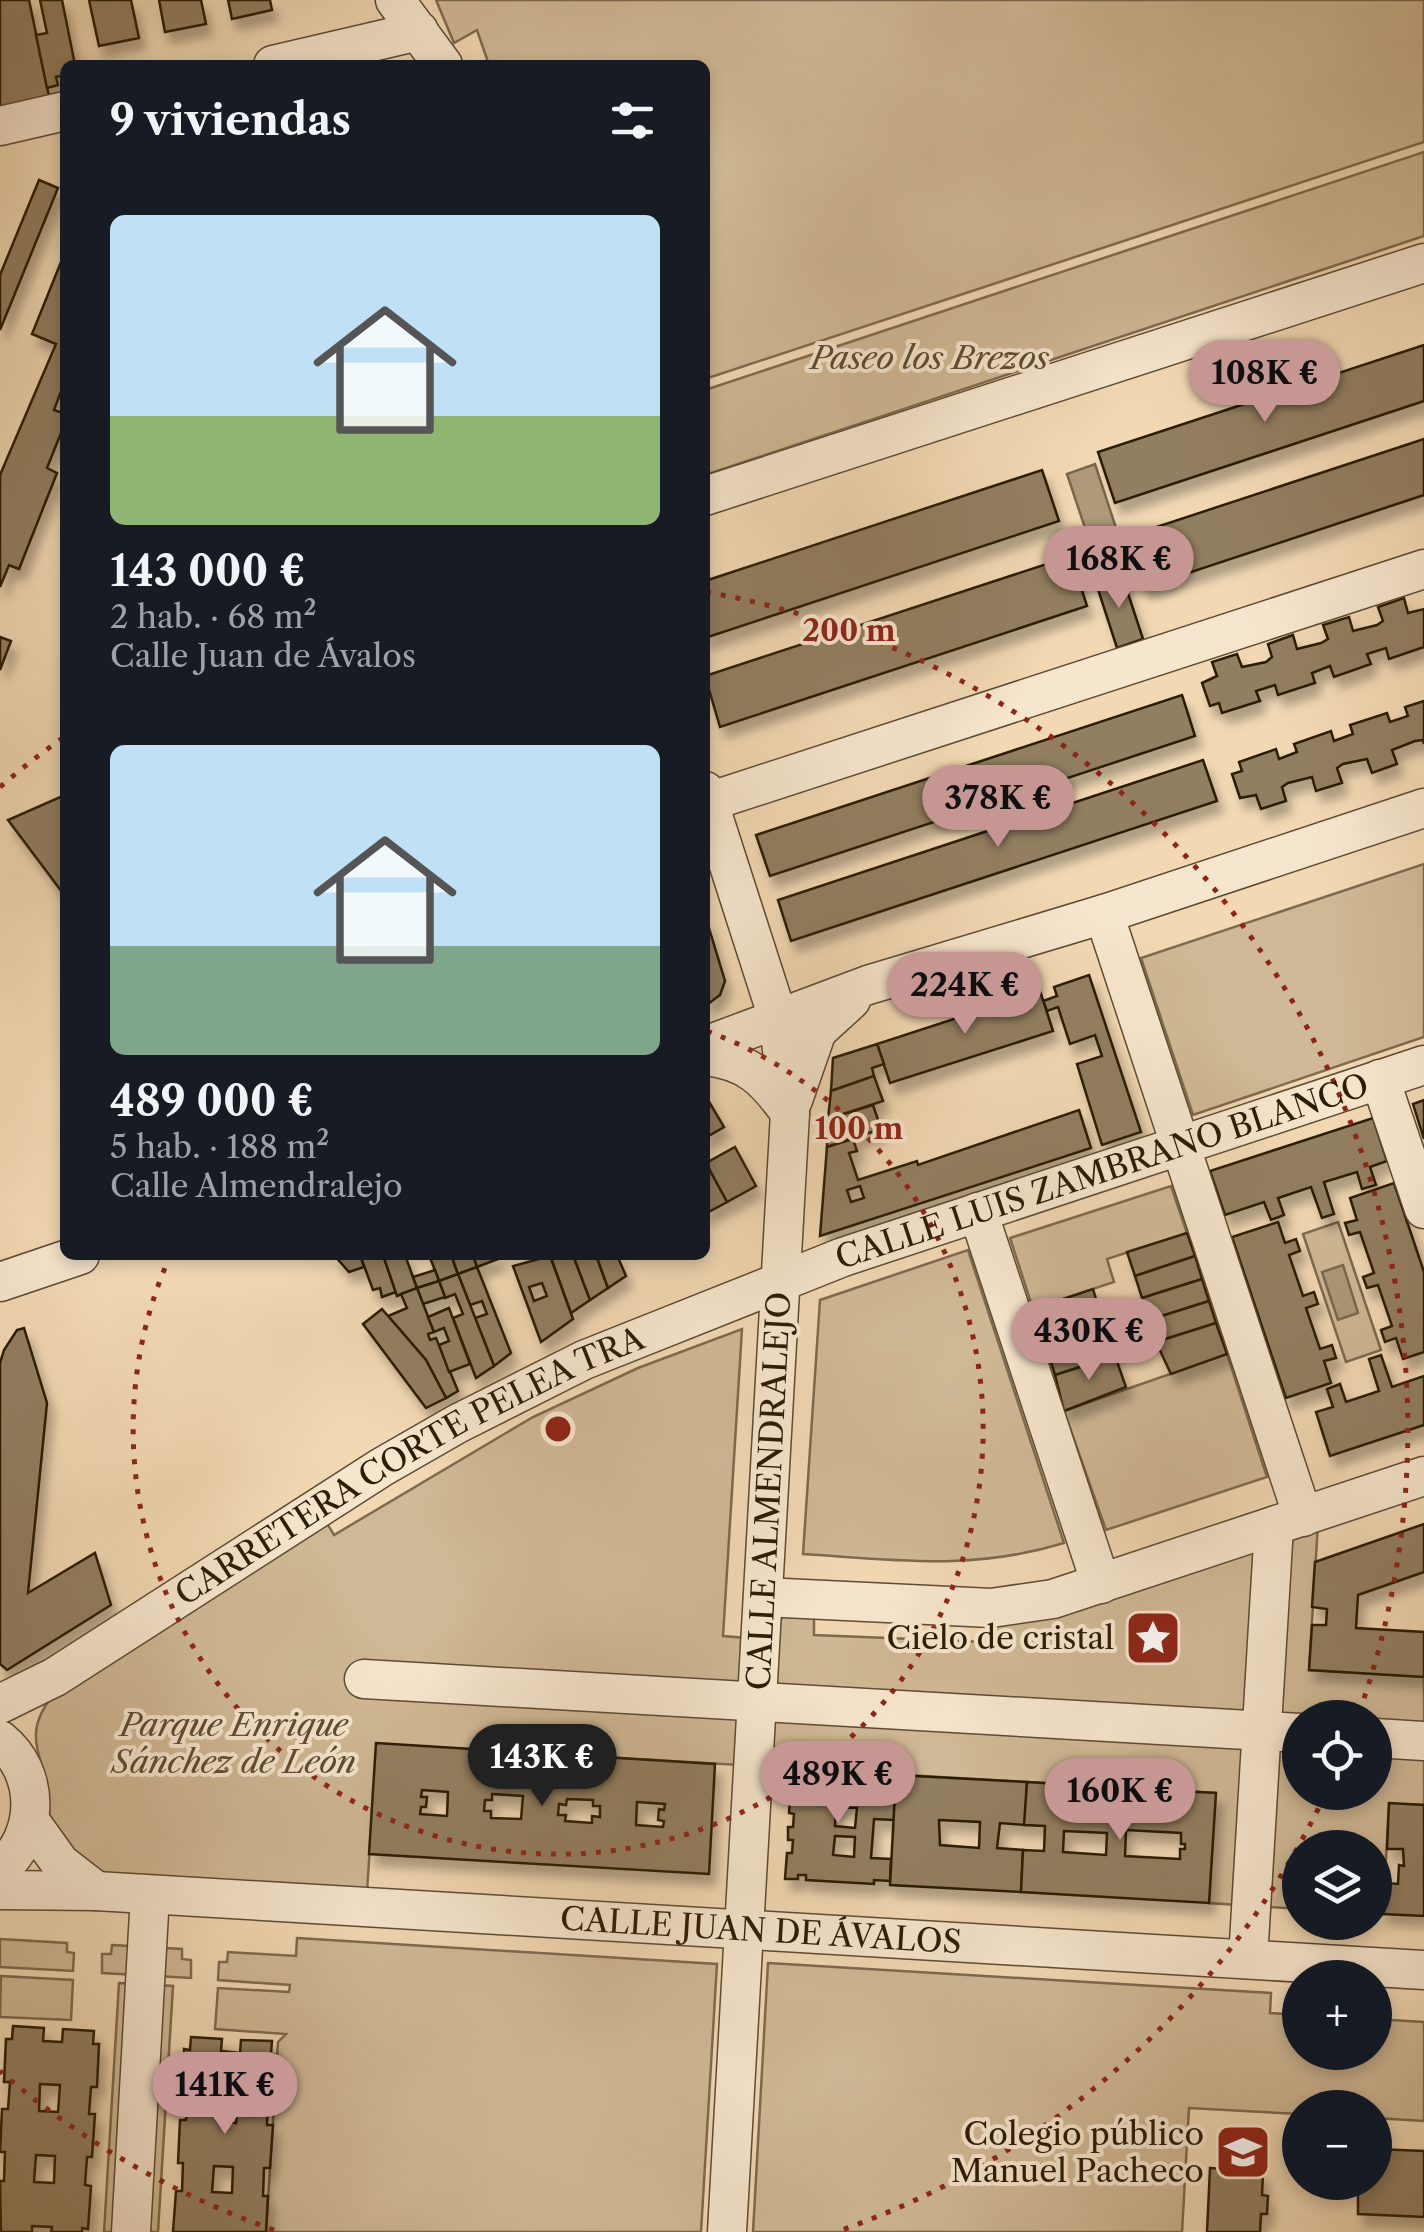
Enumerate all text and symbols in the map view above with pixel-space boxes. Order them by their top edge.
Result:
icon: filters [605,93,660,148]
text: 9 viviendas [110,94,351,146]
icon: home [295,280,475,460]
park label: Paseo los Brezos [808,338,1049,377]
pin: 108K € [1184,340,1346,425]
text: 108K € [1211,353,1319,392]
pin: 168K € [1038,526,1200,611]
text: 168K € [1066,539,1172,578]
text: 143 000 € [110,545,306,597]
text: 2 hab. · 68 m² [110,597,317,636]
text: 200 m [802,612,896,649]
text: Calle Juan de Ávalos [110,636,416,675]
pin: 378K € [917,765,1079,850]
text: 378K € [944,778,1052,817]
icon: home [295,810,475,990]
pin: 224K € [884,952,1046,1037]
text: 224K € [910,965,1020,1004]
street label: CALLE LUIS ZAMBRANO BLANCO [830,1065,1373,1277]
text: 489 000 € [110,1075,314,1127]
text: 100 m [815,1110,904,1147]
text: 5 hab. · 188 m² [110,1127,329,1166]
text: Calle Almendralejo [110,1166,403,1205]
street label: CALLE ALMENDRALEJO [739,1291,798,1691]
pin: 430K € [1008,1298,1170,1383]
text: 430K € [1034,1311,1144,1350]
street label: CARRETERA CORTE PELEA TRA [168,1318,651,1614]
centre of rings [540,1411,576,1447]
place icon: Cielo de cristal [1123,1608,1183,1668]
place label: Cielo de cristal [887,1618,1114,1657]
map controls [1282,1700,1392,2200]
button: locate [1282,1700,1392,1810]
park label: Parque Enrique Sánchez de León [110,1705,356,1781]
pin: 143K € [461,1724,623,1809]
text: 143K € [490,1737,594,1776]
pin: 489K € [757,1741,919,1826]
text: 489K € [783,1754,893,1793]
pin: 160K € [1039,1758,1201,1843]
text: 160K € [1066,1771,1174,1810]
button: layers [1282,1830,1392,1940]
street label: CALLE JUAN DE ÁVALOS [559,1899,963,1961]
button: + [1282,1960,1392,2070]
pin: 141K € [144,2052,306,2137]
text: 141K € [175,2065,275,2104]
button: − [1282,2090,1392,2200]
place label: Colegio público Manuel Pacheco [951,2114,1204,2190]
school or university icon: Colegio público Manuel Pacheco [1213,2122,1273,2182]

